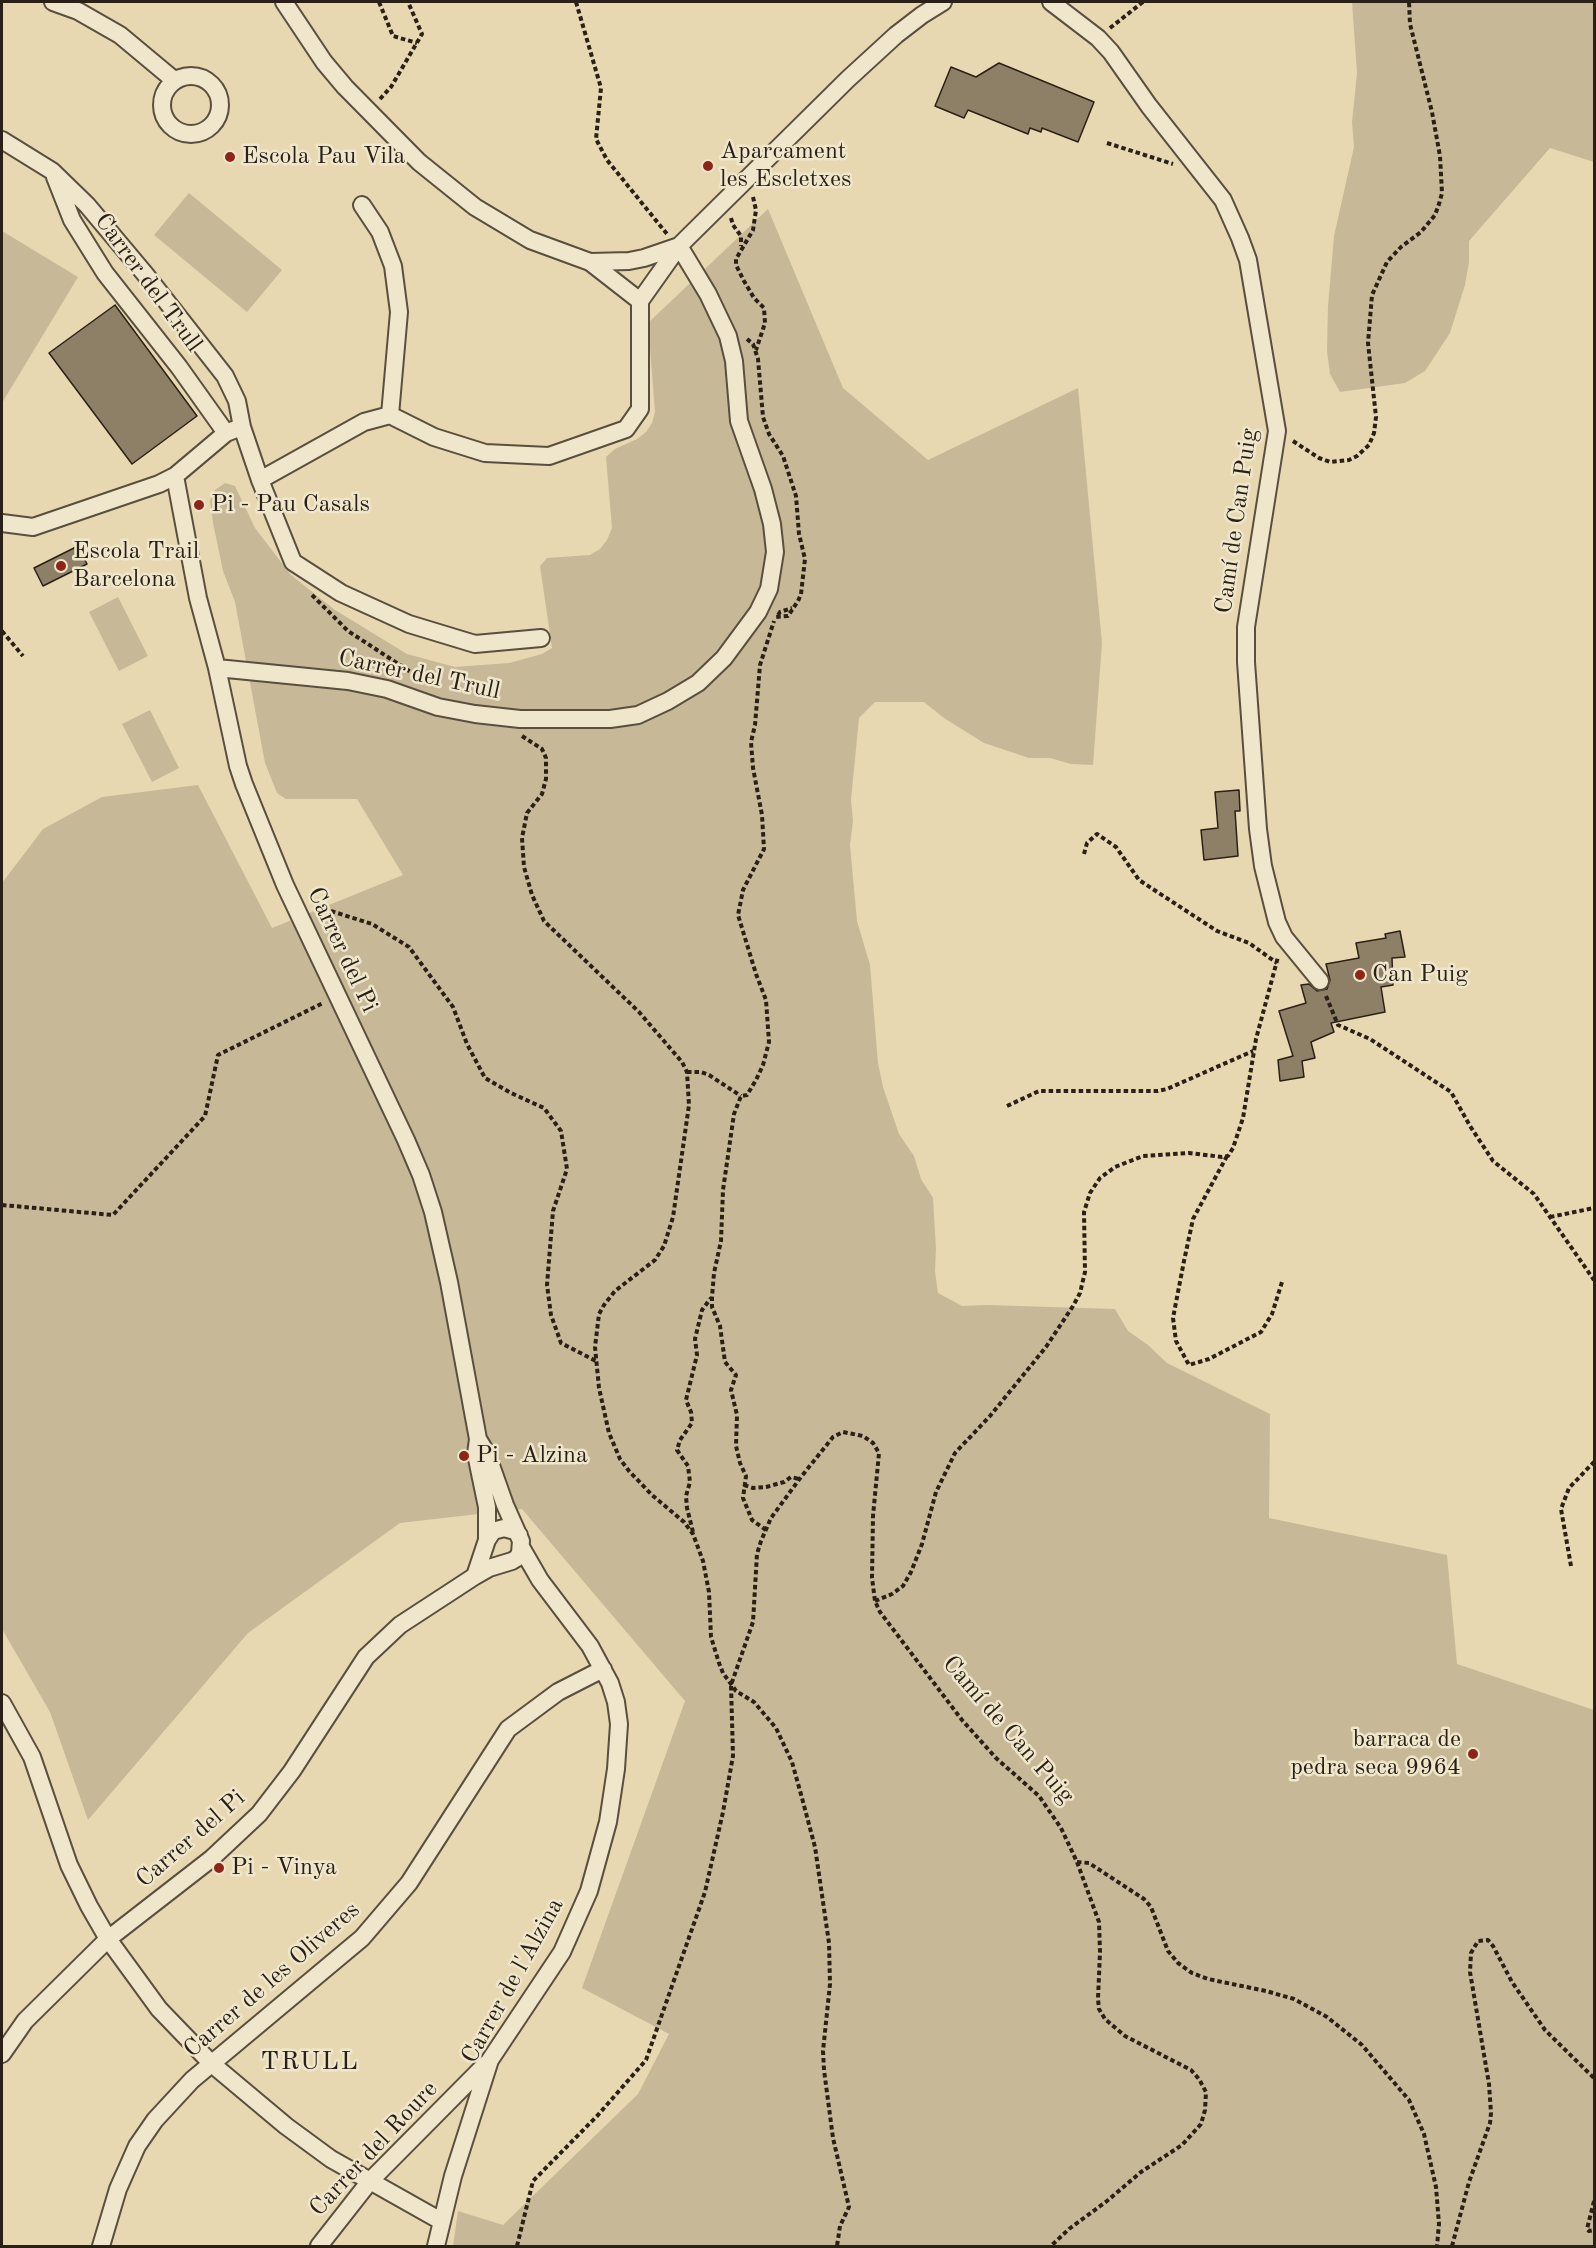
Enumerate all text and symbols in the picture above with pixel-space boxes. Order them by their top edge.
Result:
place label: Aparcament les Escletxes [720,138,851,194]
place label: Escola Pau Vila [242,143,405,171]
marker: Escola Pau Vila [223,150,237,164]
marker: Aparcament les Escletxes [701,159,715,173]
street label: Carrer del Trull [88,208,208,358]
street label: Camí de Can Puig [1210,427,1264,615]
place label: Pi - Pau Casals [211,491,370,519]
marker: Pi - Pau Casals [192,498,206,512]
place label: Escola Trail Barcelona [73,538,199,594]
marker: Escola Trail Barcelona [54,559,68,573]
street label: Carrer del Trull [335,644,503,706]
street label: Carrer del Pi [300,883,384,1017]
place label: Can Puig [1372,961,1468,989]
marker: Can Puig [1353,968,1367,982]
place label: Pi - Alzina [476,1442,588,1470]
marker: Pi - Alzina [457,1449,471,1463]
street label: Camí de Can Puig [936,1650,1080,1810]
place label: barraca de pedra seca 9964 [1290,1726,1461,1782]
marker: barraca de pedra seca 9964 [1466,1747,1480,1761]
street label: Carrer del Pi [131,1784,251,1894]
place label: Pi - Vinya [231,1854,337,1882]
marker: Pi - Vinya [212,1861,226,1875]
street label: Carrer de l'Alzina [456,1893,570,2069]
street label: Carrer de les Oliveres [178,1896,366,2064]
district label: TRULL [261,2046,359,2078]
street label: Carrer del Roure [304,2075,444,2223]

